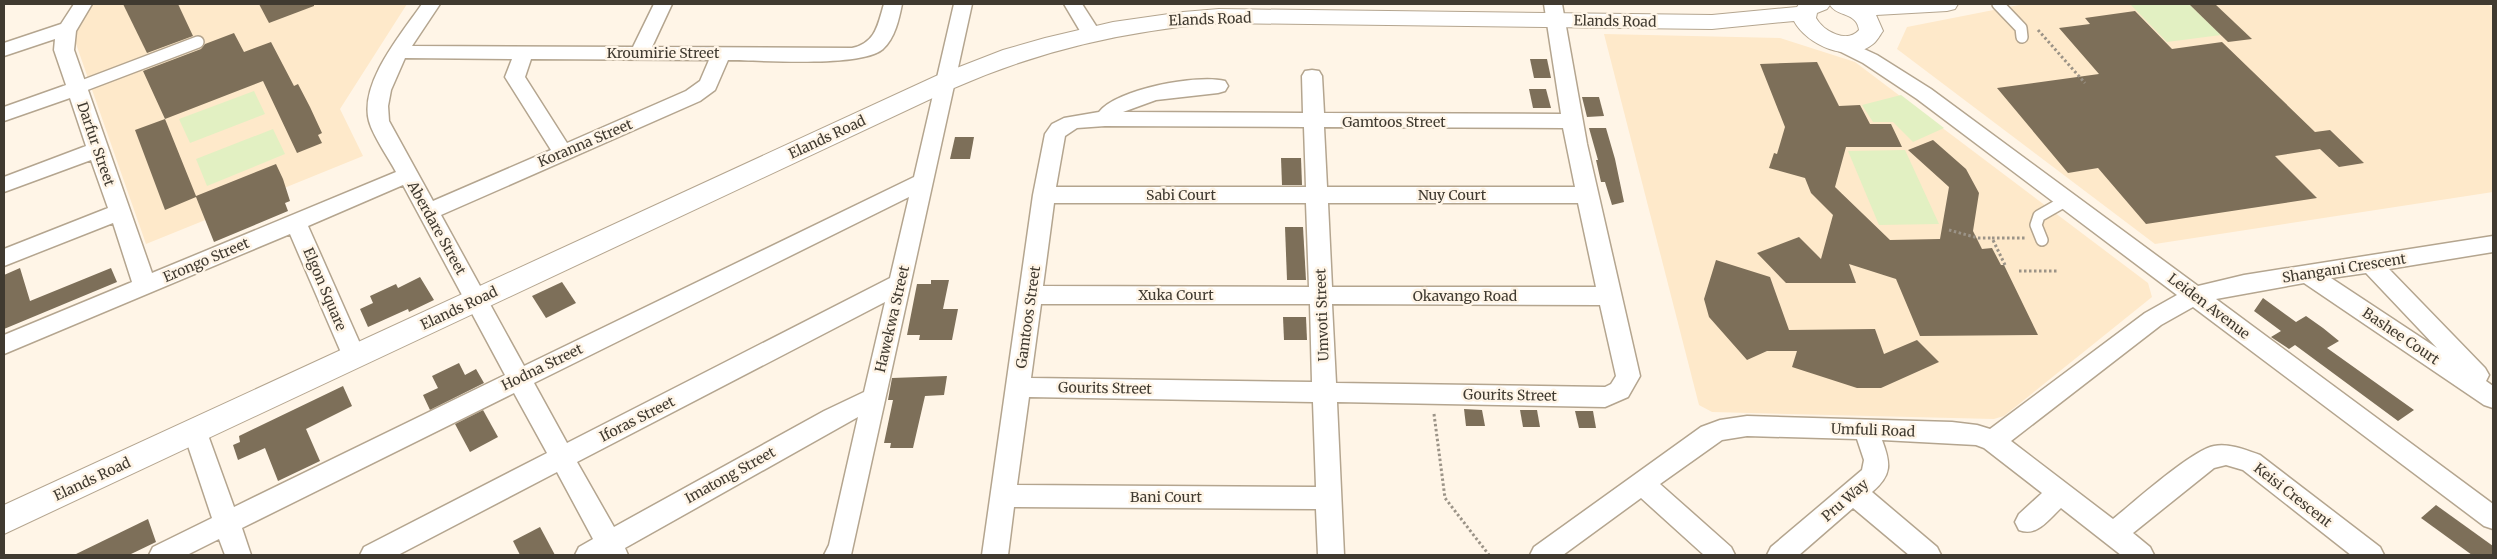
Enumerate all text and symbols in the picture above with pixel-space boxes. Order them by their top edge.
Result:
street label: Elands Road [1168,9,1252,29]
street label: Elands Road [1573,11,1657,31]
street label: Kroumirie Street [607,44,720,62]
street label: Darfur Street [73,99,119,189]
street label: Elands Road [786,111,869,163]
street label: Gamtoos Street [1342,113,1446,131]
street label: Koranna Street [535,115,635,171]
street label: Aberdare Street [403,177,470,278]
street label: Sabi Court [1146,186,1216,204]
street label: Nuy Court [1418,186,1487,204]
street label: Erongo Street [160,234,252,286]
street label: Elgon Square [299,245,351,333]
street label: Shangani Crescent [2281,249,2408,287]
street label: Hawekwa Street [871,263,913,374]
street label: Gamtoos Street [1012,264,1044,369]
street label: Umvoti Street [1311,268,1333,362]
street label: Leiden Avenue [2164,269,2254,343]
street label: Elands Road [418,282,501,334]
street label: Xuka Court [1138,286,1214,304]
street label: Okavango Road [1413,287,1518,305]
street label: Bashee Court [2359,304,2443,369]
street label: Hodna Street [498,339,586,394]
street label: Gourits Street [1058,378,1153,398]
street label: Gourits Street [1463,385,1558,405]
street label: Iforas Street [596,392,678,446]
street label: Umfuli Road [1831,420,1916,440]
street label: Imatong Street [682,442,779,507]
street label: Elands Road [51,453,134,505]
street label: Keisi Crescent [2250,459,2336,531]
street label: Pru Way [1818,474,1873,525]
street label: Bani Court [1130,488,1203,506]

